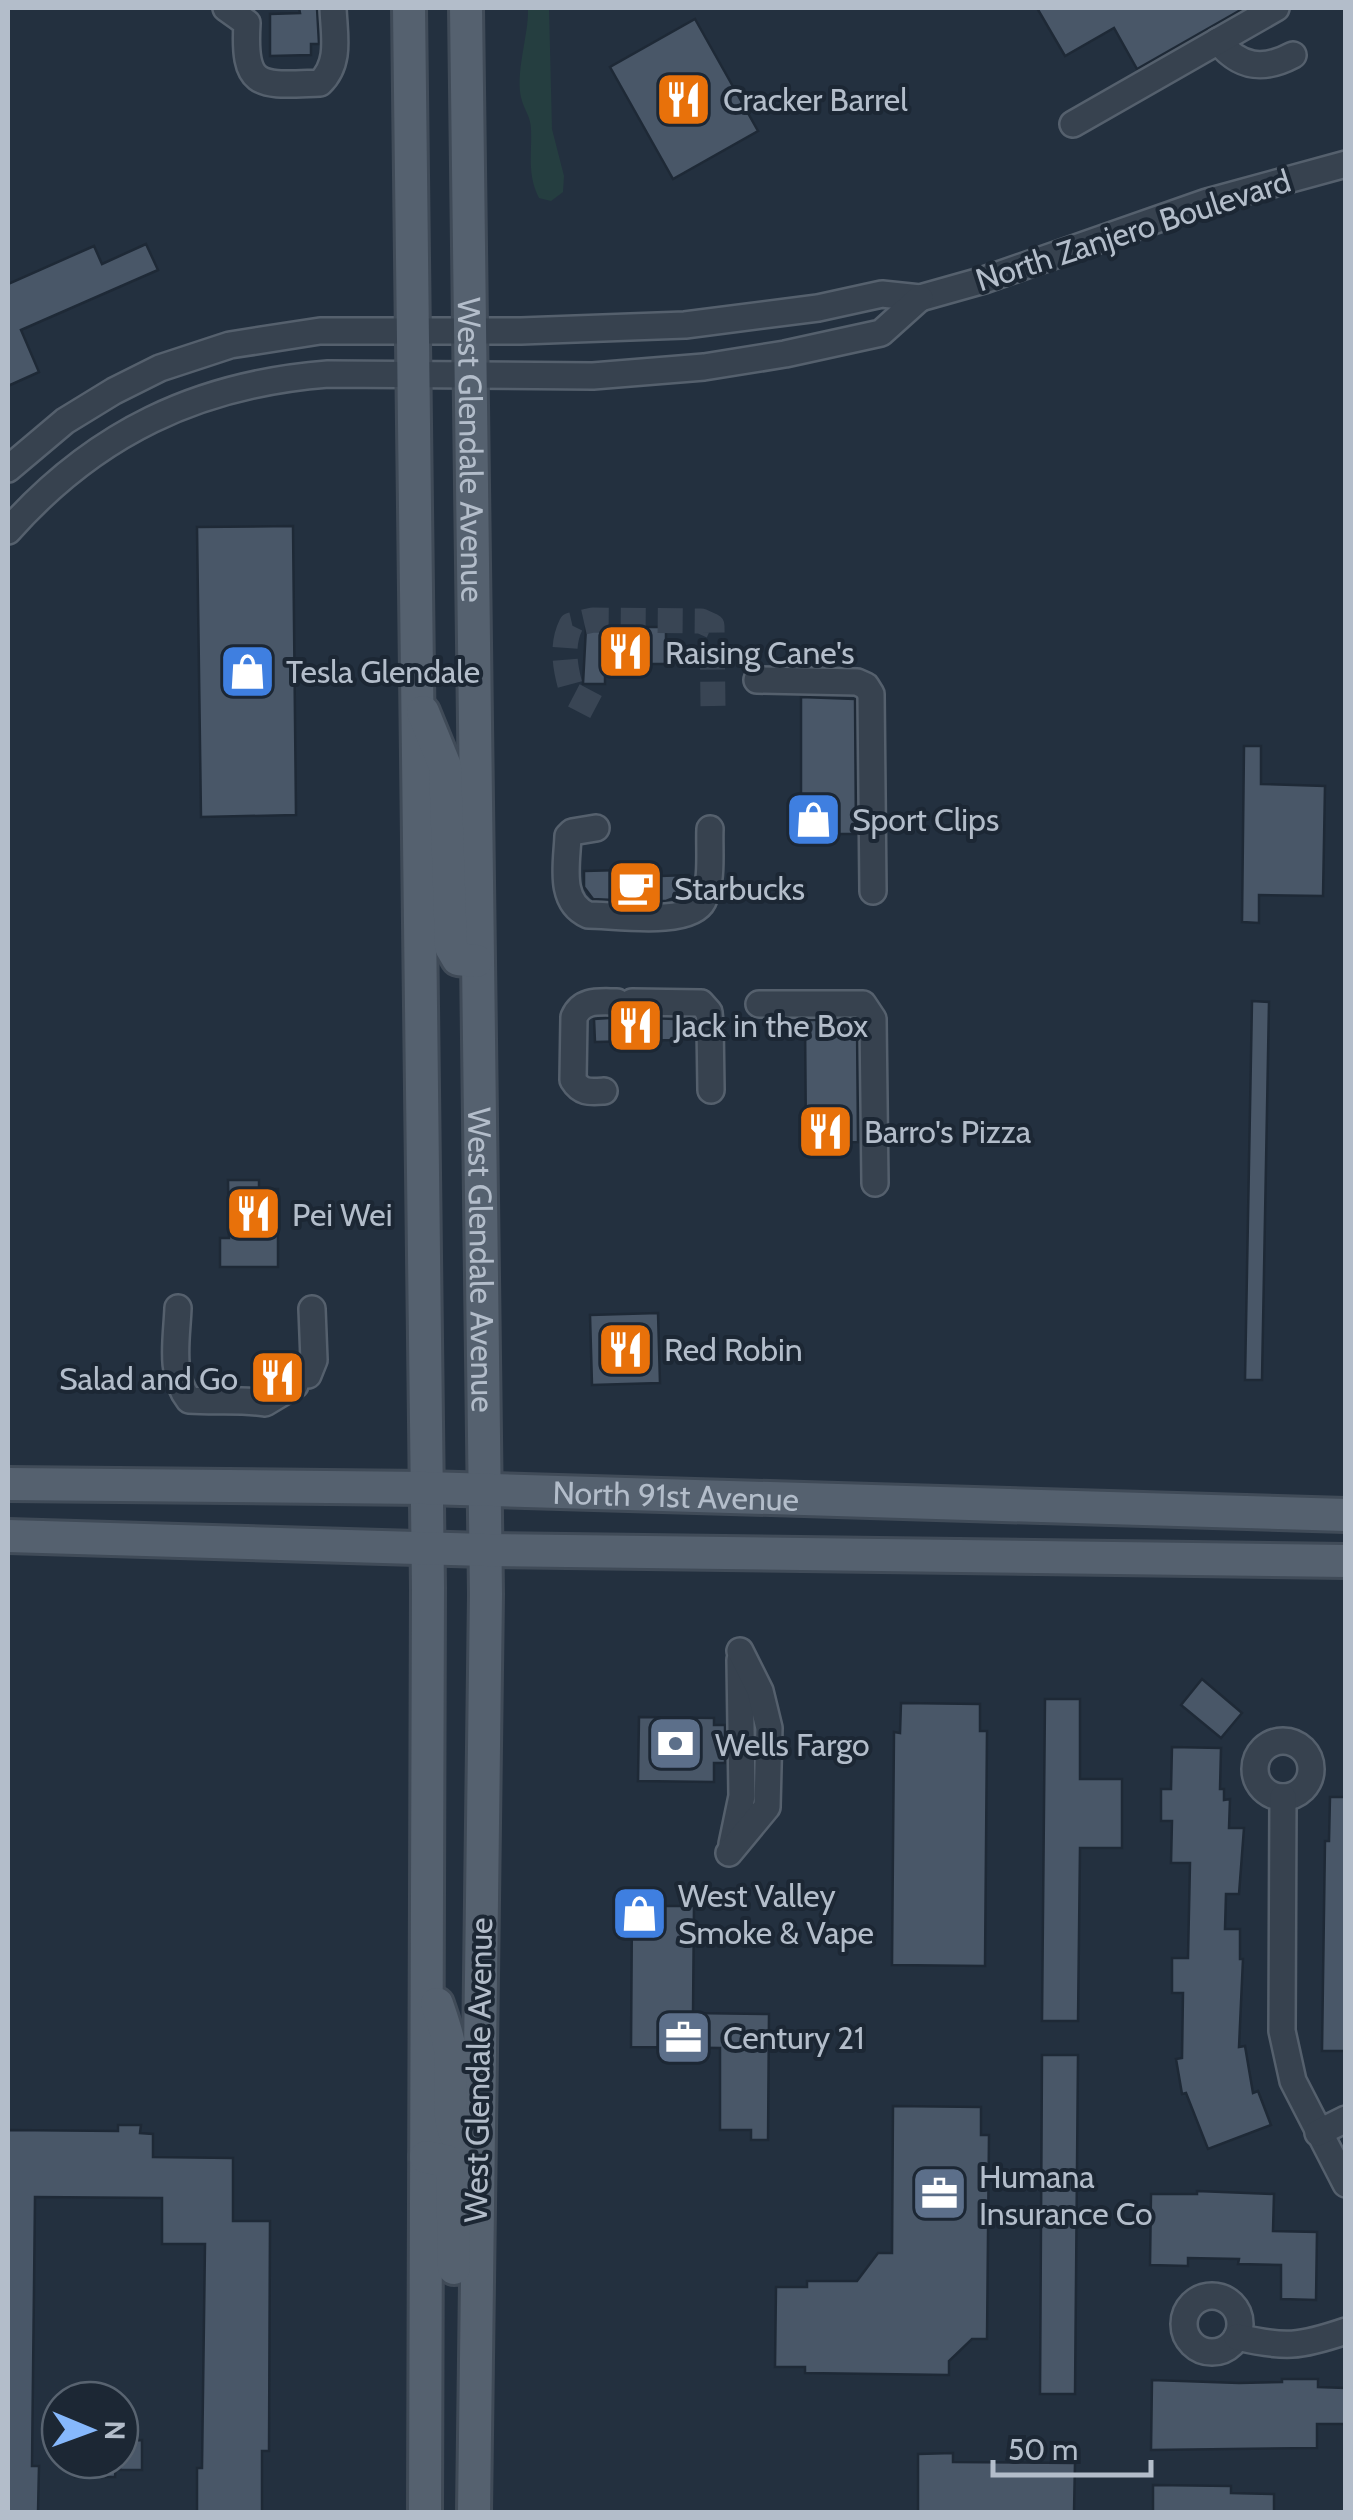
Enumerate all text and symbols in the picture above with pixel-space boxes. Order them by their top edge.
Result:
restaurant icon: Cracker Barrel [654,69,714,129]
place label: Cracker Barrel [723,80,908,119]
street label: North Zanjero Boulevard [971,161,1295,299]
street label: West Glendale Avenue [450,297,493,603]
restaurant icon: Raising Cane's [596,622,656,682]
place label: Raising Cane's [665,633,855,672]
shop icon: Tesla Glendale [217,641,277,701]
place label: Tesla Glendale [286,652,480,691]
shop icon: Sport Clips [783,789,843,849]
place label: Sport Clips [852,800,999,839]
cafe icon: Starbucks [605,858,665,918]
place label: Starbucks [674,869,805,908]
restaurant icon: Jack in the Box [605,995,665,1055]
place label: Jack in the Box [673,1006,868,1045]
restaurant icon: Barro's Pizza [795,1101,855,1161]
street label: West Glendale Avenue [460,1107,503,1413]
place label: Barro's Pizza [864,1112,1032,1151]
restaurant icon: Pei Wei [223,1184,283,1244]
place label: Pei Wei [292,1195,392,1234]
restaurant icon: Red Robin [595,1319,655,1379]
place label: Red Robin [664,1330,803,1369]
restaurant icon: Salad and Go [247,1348,307,1408]
place label: Salad and Go [59,1359,238,1398]
street label: North 91st Avenue [552,1472,800,1518]
bank icon: Wells Fargo [646,1714,706,1774]
place label: Wells Fargo [715,1725,870,1764]
place label: West Valley Smoke & Vape [678,1876,874,1952]
shop icon: West Valley Smoke & Vape [609,1883,669,1943]
street label: West Glendale Avenue [456,1917,500,2223]
office icon: Century 21 [654,2007,714,2067]
place label: Century 21 [723,2018,865,2057]
place label: Humana Insurance Co [979,2157,1153,2233]
office icon: Humana Insurance Co [910,2164,970,2224]
north arrow [40,2380,140,2480]
scale bar [993,2415,1150,2477]
text: N [98,2420,132,2441]
text: 50 m [1008,2431,1078,2468]

